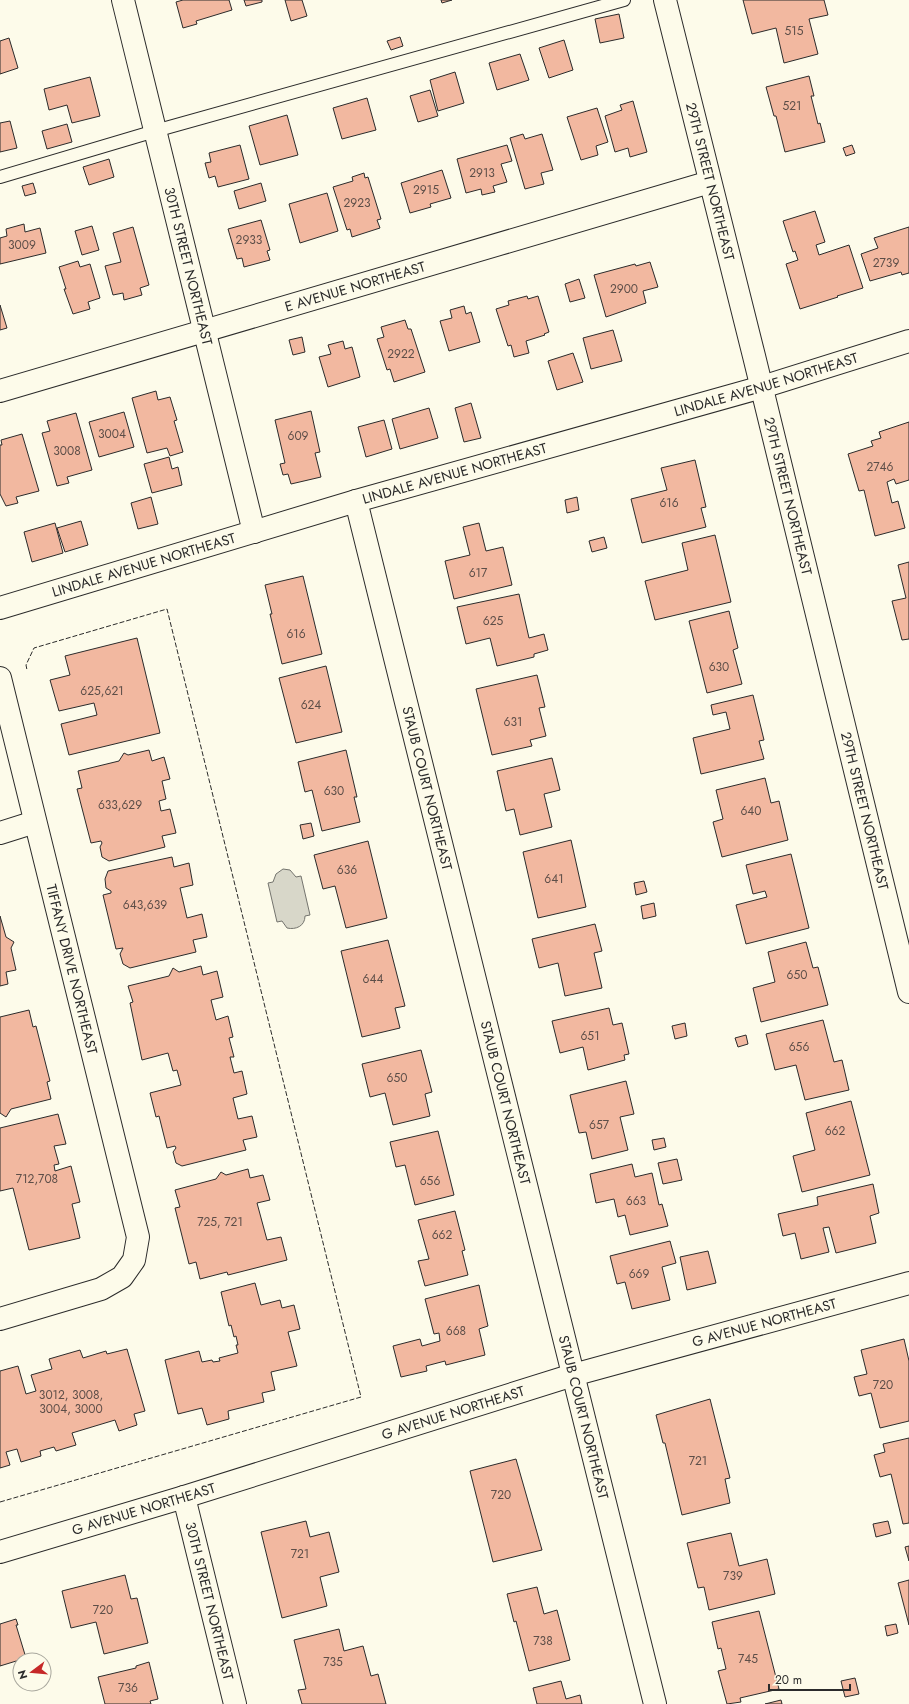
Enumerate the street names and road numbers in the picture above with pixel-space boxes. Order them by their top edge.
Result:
street label: 29TH STREET NORTHEAST [681,100,740,263]
street label: 30TH STREET NORTHEAST [159,185,218,348]
street label: E AVENUE NORTHEAST [282,256,428,317]
street label: LINDALE AVENUE NORTHEAST [672,347,861,421]
street label: 29TH STREET NORTHEAST [759,415,817,577]
street label: LINDALE AVENUE NORTHEAST [360,438,550,509]
street label: LINDALE AVENUE NORTHEAST [49,528,238,602]
street label: STAUB COURT NORTHEAST [397,704,458,873]
street label: 29TH STREET NORTHEAST [836,730,894,892]
street label: TIFFANY DRIVE NORTHEAST [41,882,103,1057]
street label: STAUB COURT NORTHEAST [476,1019,536,1187]
street label: G AVENUE NORTHEAST [690,1293,839,1352]
street label: STAUB COURT NORTHEAST [554,1333,614,1502]
street label: G AVENUE NORTHEAST [379,1381,528,1444]
street label: G AVENUE NORTHEAST [70,1478,218,1540]
street label: 30TH STREET NORTHEAST [180,1520,239,1683]

